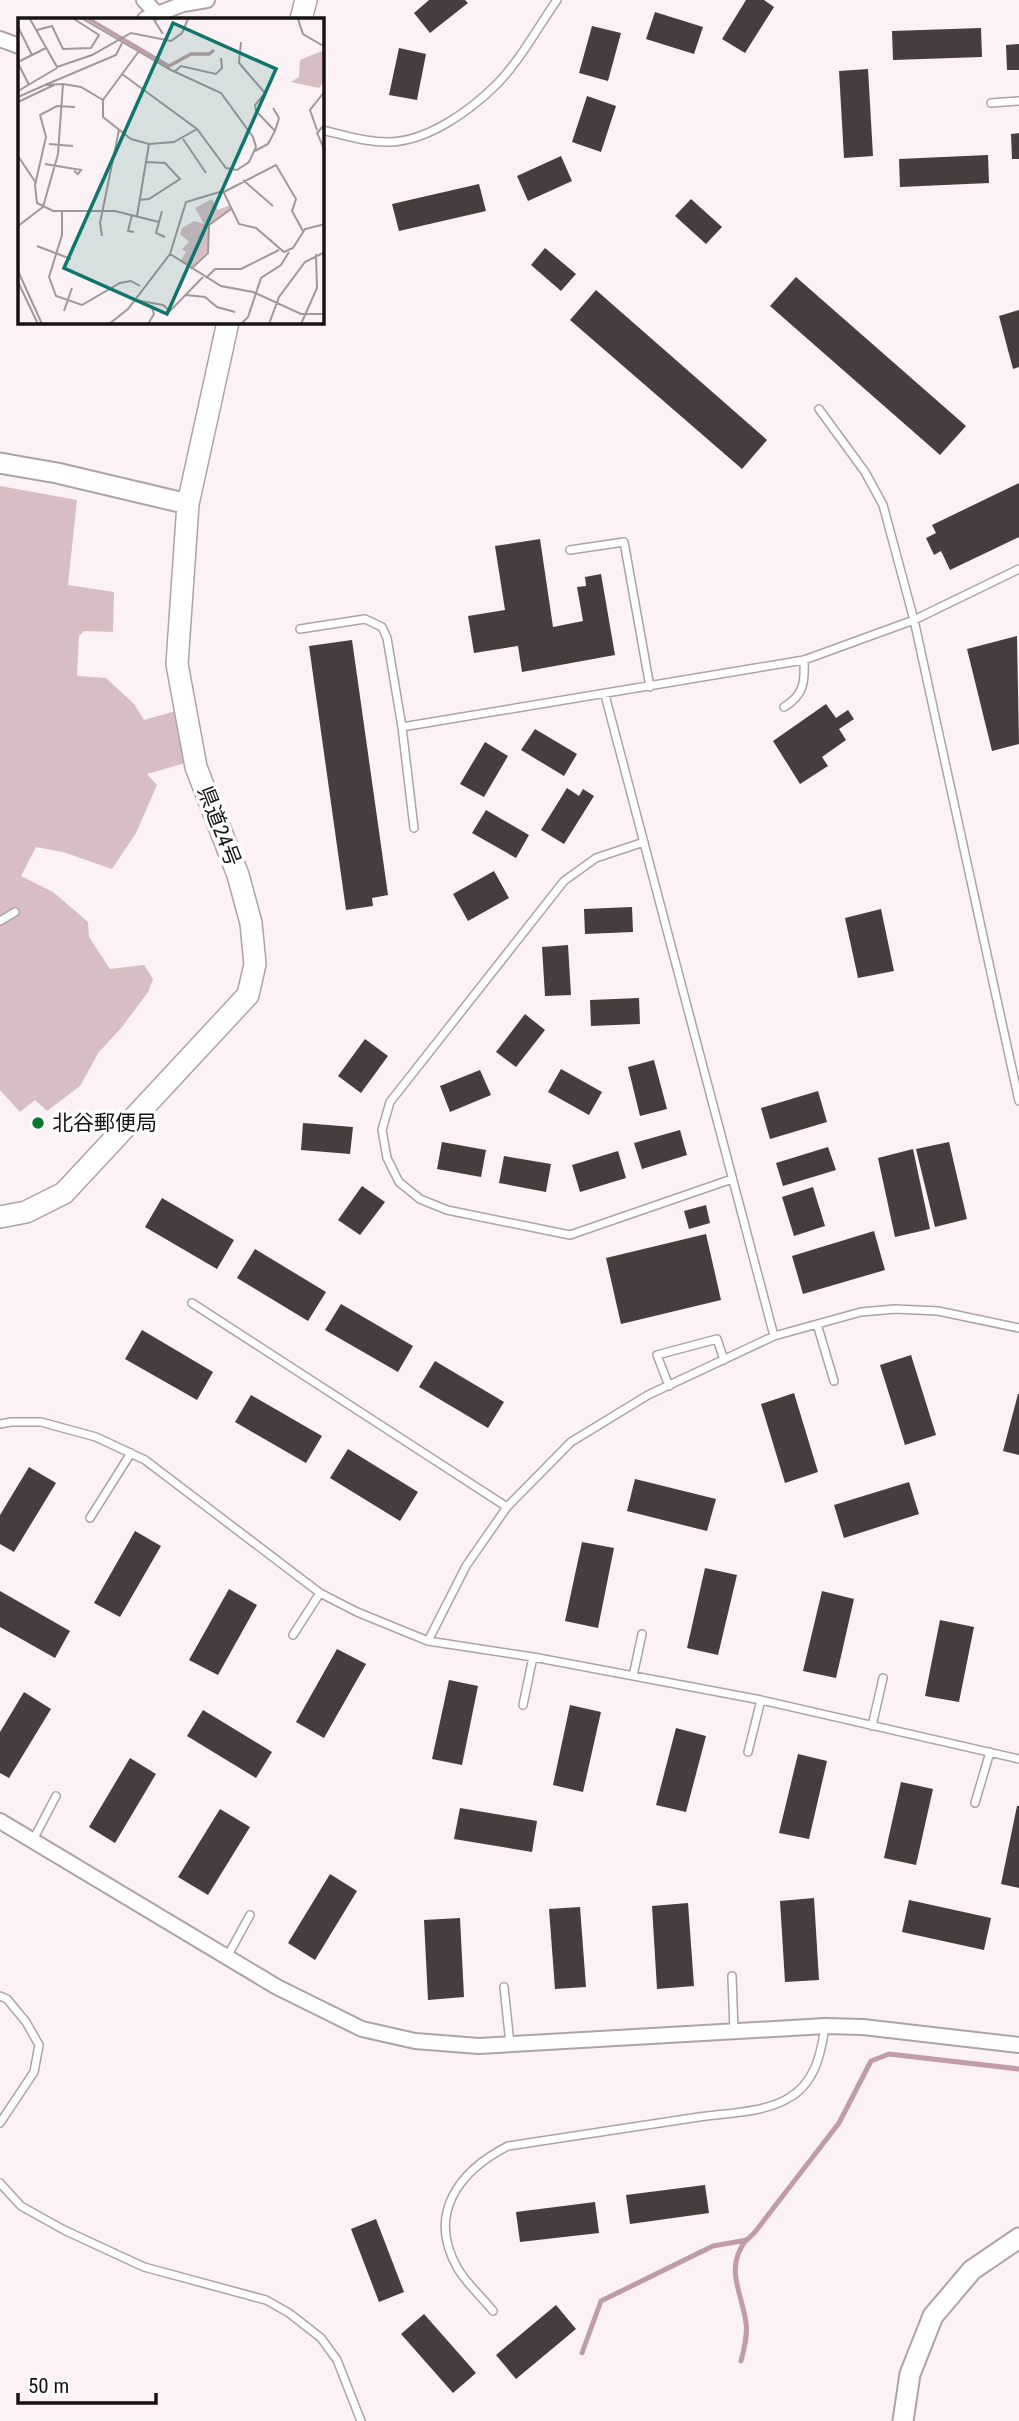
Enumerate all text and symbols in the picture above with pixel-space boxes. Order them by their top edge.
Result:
inset map [18,18,324,324]
street label: 県道24号 [193,783,245,869]
place label: 北谷郵便局 [52,1111,157,1135]
marker: 北谷郵便局 [30,1115,46,1131]
scale bar [18,2362,156,2406]
text: 50 m [28,2374,69,2398]

